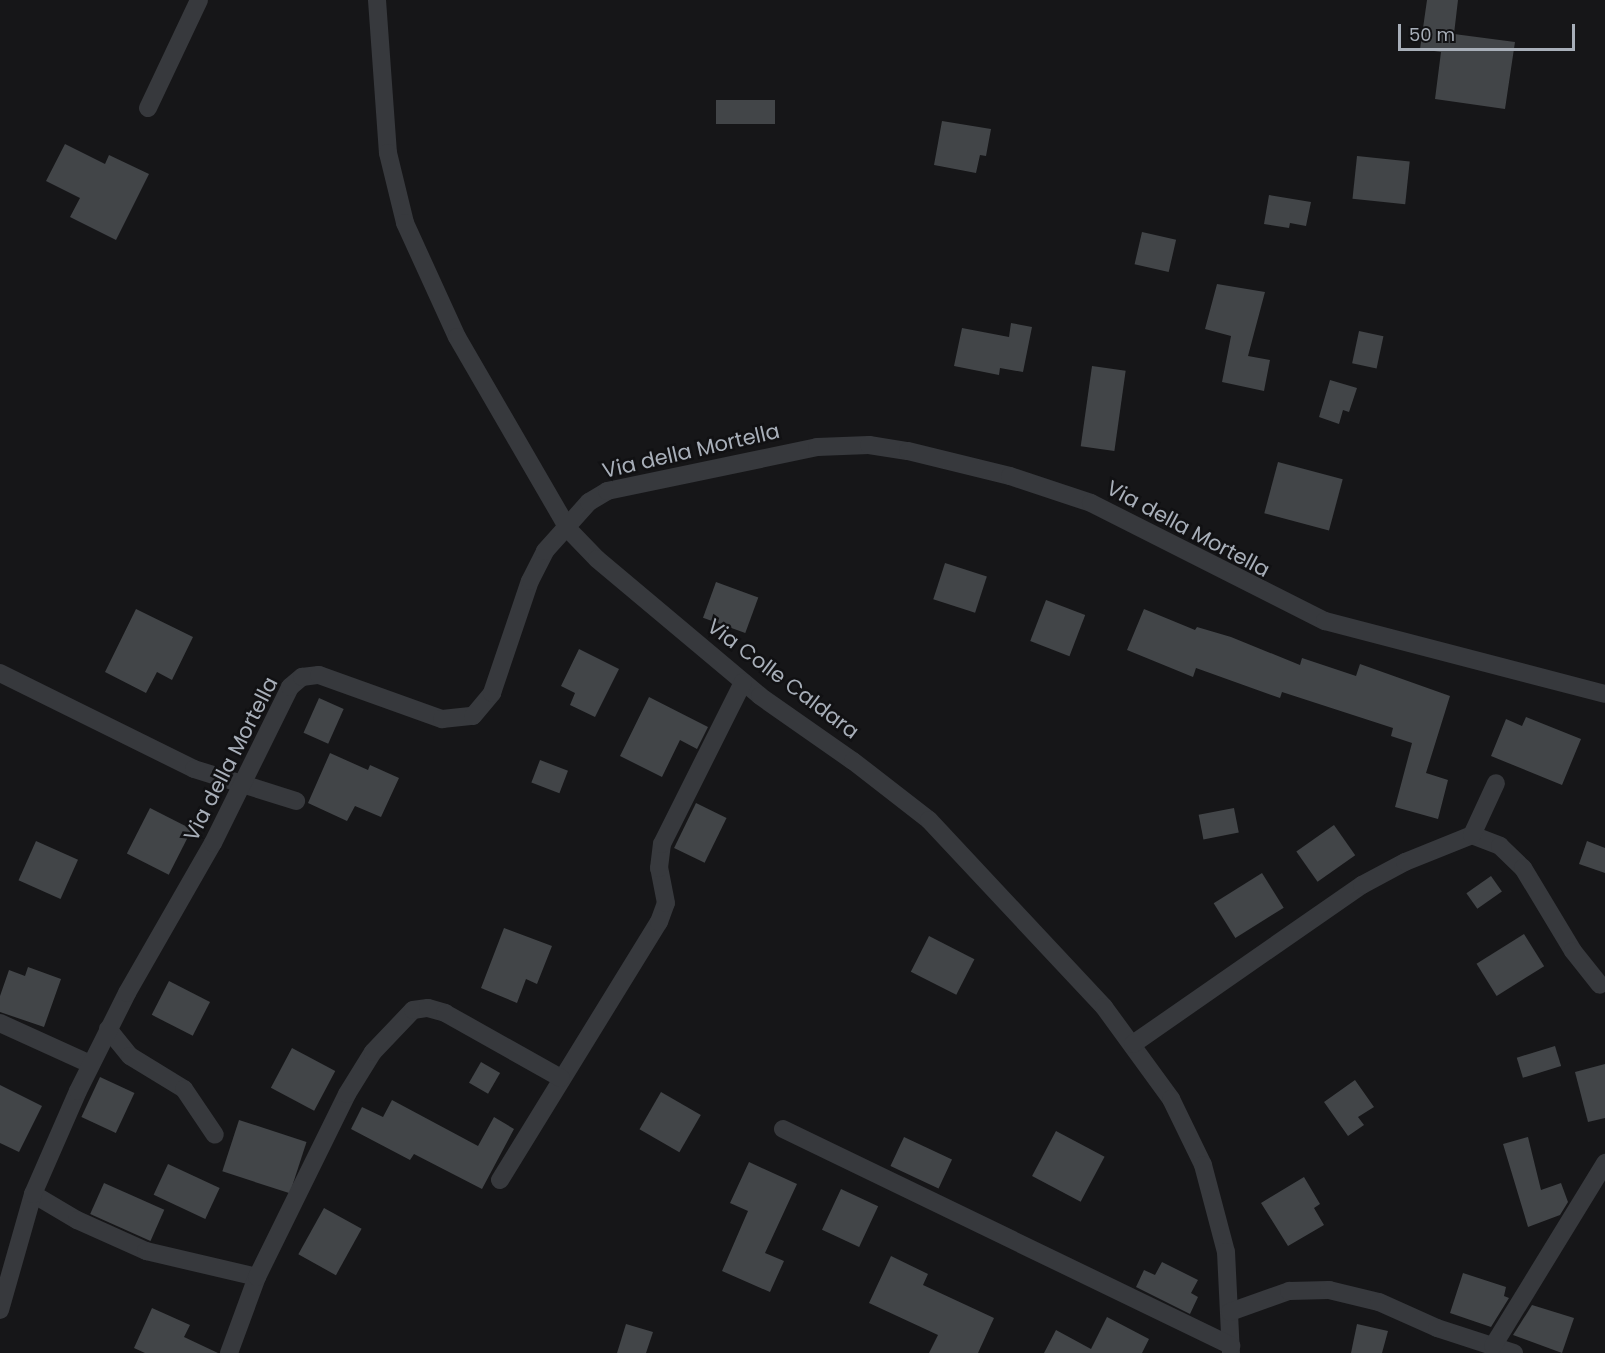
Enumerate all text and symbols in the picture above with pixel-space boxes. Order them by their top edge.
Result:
scale bar [1401,12,1578,50]
text: 50 m [1409,22,1455,47]
street label: Via della Mortella [600,418,782,484]
street label: Via della Mortella [1102,475,1274,583]
street label: Via Colle Caldara [702,614,864,744]
street label: Via della Mortella [179,673,283,845]

